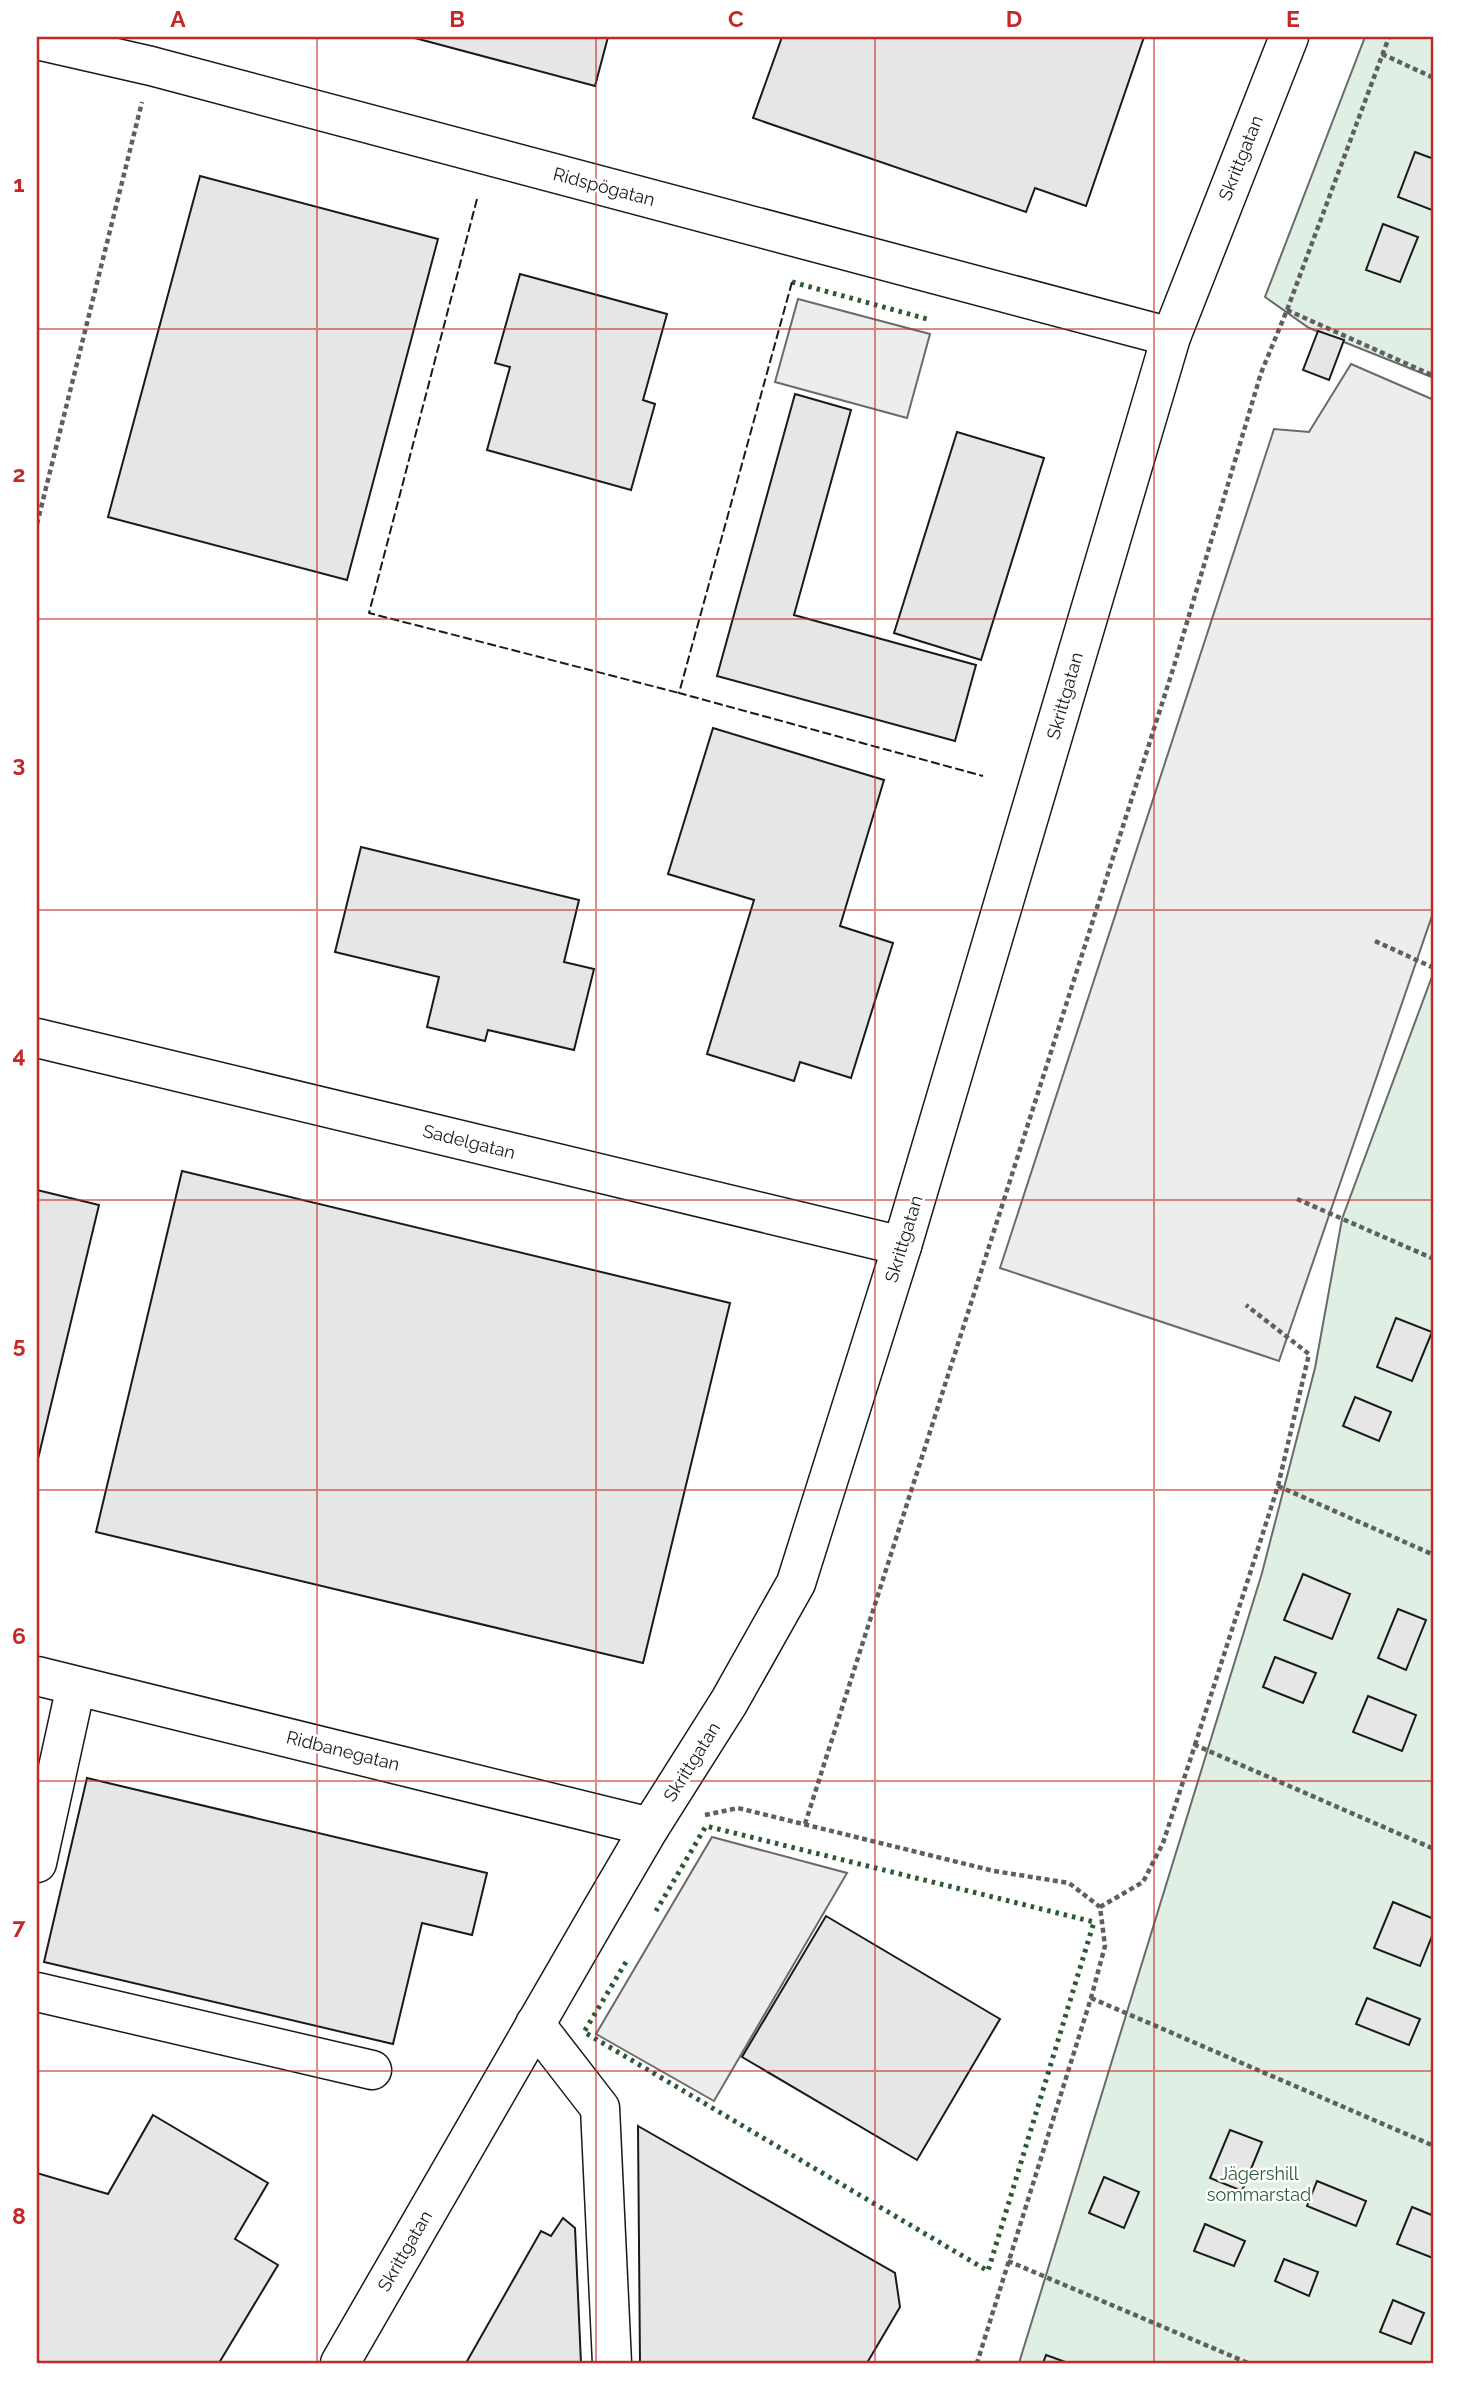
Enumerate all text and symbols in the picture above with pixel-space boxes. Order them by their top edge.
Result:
text: A [170,5,186,32]
text: B [449,5,465,32]
text: C [728,5,744,32]
text: D [1006,5,1022,32]
text: E [1286,5,1300,32]
street label: Skrittgatan [1214,112,1267,203]
street label: Ridspögatan [551,163,657,210]
text: 1 [13,170,25,197]
text: 2 [13,460,25,487]
street label: Skrittgatan [1042,650,1087,742]
text: 3 [13,750,25,777]
text: 4 [12,1041,26,1068]
street label: Sadelgatan [421,1120,518,1163]
street label: Skrittgatan [880,1193,927,1285]
text: 5 [13,1331,26,1358]
text: 6 [12,1622,26,1649]
street label: Skrittgatan [659,1718,724,1805]
street label: Ridbanegatan [284,1726,402,1775]
text: 7 [13,1912,26,1939]
park label: Jägershill sommarstad [1207,2163,1311,2205]
text: 8 [12,2202,26,2229]
street label: Skrittgatan [373,2207,436,2295]

